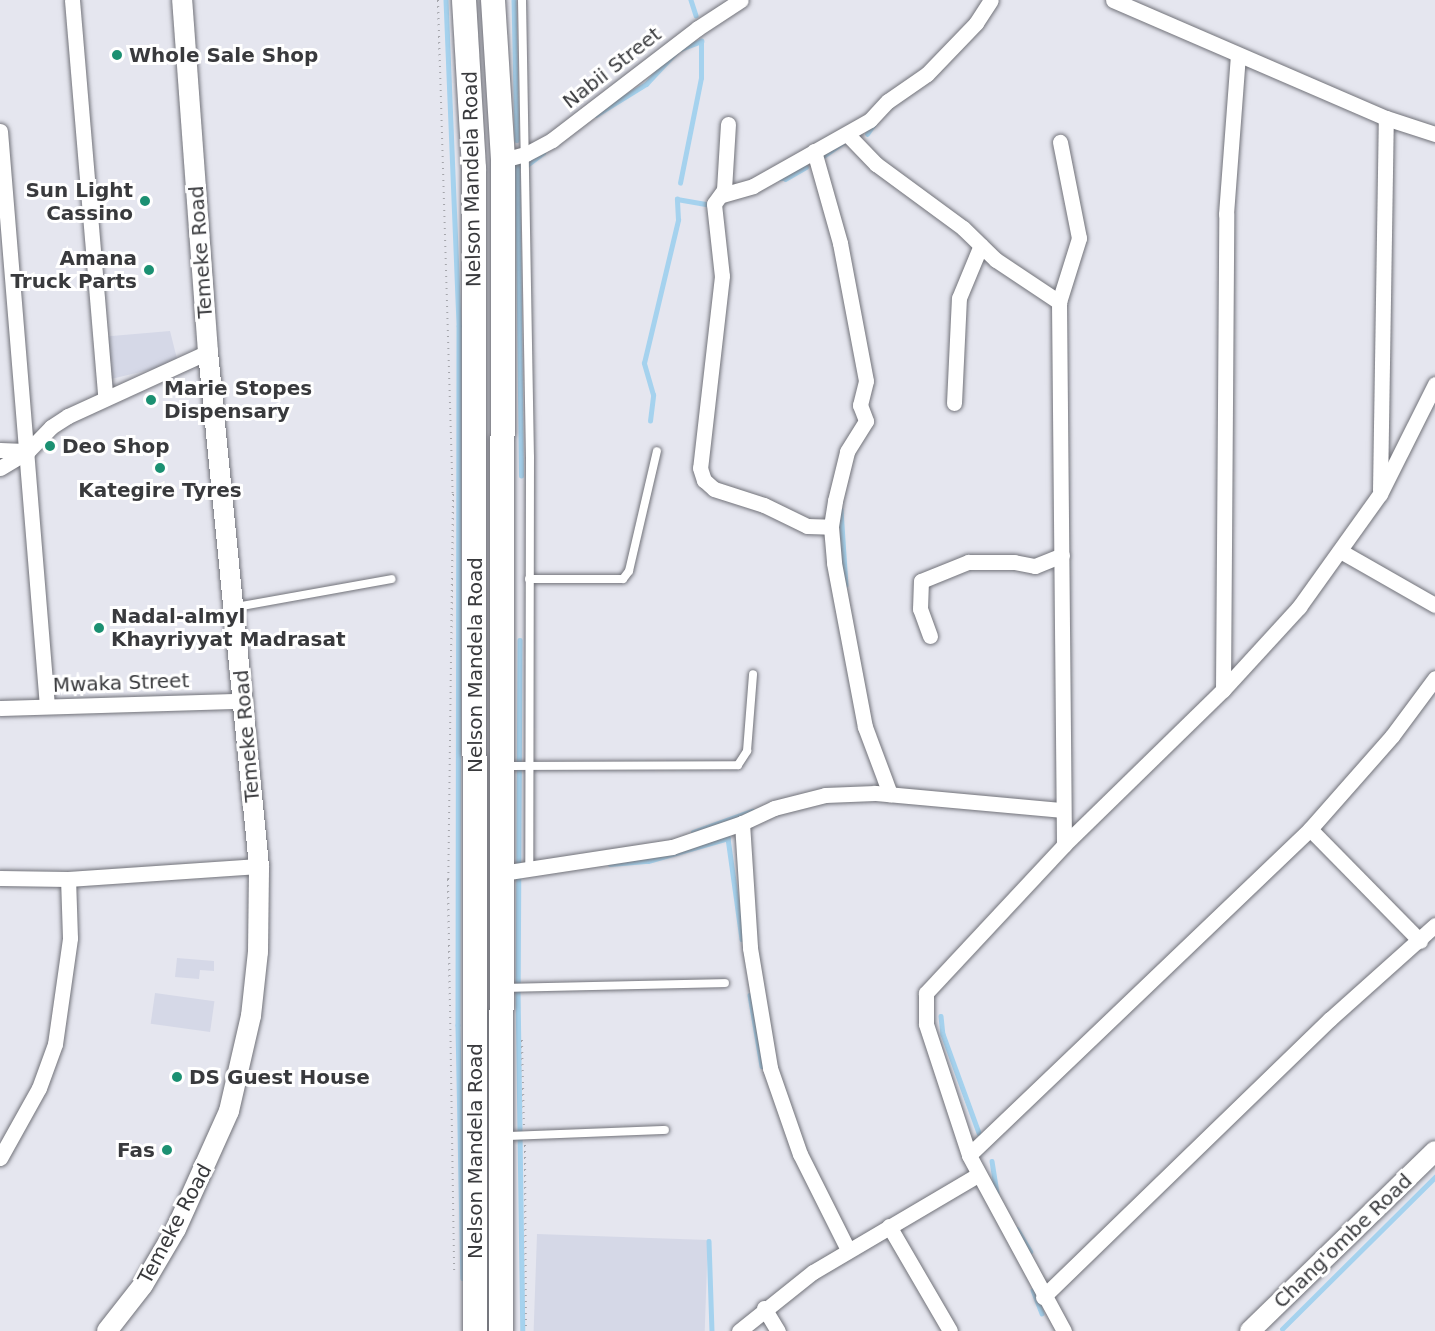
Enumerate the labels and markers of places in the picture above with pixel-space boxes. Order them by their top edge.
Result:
place label: Whole Sale Shop [129,43,318,67]
marker: Whole Sale Shop [110,48,124,62]
place label: Sun Light Cassino [25,178,133,225]
marker: Sun Light Cassino [138,194,152,208]
place label: Amana Truck Parts [10,246,137,293]
marker: Amana Truck Parts [142,263,156,277]
place label: Marie Stopes Dispensary [164,376,312,423]
marker: Marie Stopes Dispensary [142,391,160,409]
place label: Deo Shop [62,434,170,458]
marker: Deo Shop [43,439,57,453]
marker: Kategire Tyres [153,461,167,475]
place label: Kategire Tyres [78,478,242,502]
place label: Nadal-almyl Khayriyyat Madrasat [111,604,346,651]
marker: Nadal-almyl Khayriyyat Madrasat [92,621,106,635]
place label: DS Guest House [189,1065,370,1089]
marker: DS Guest House [170,1070,184,1084]
place label: Fas [117,1138,155,1162]
marker: Fas [160,1143,174,1157]

